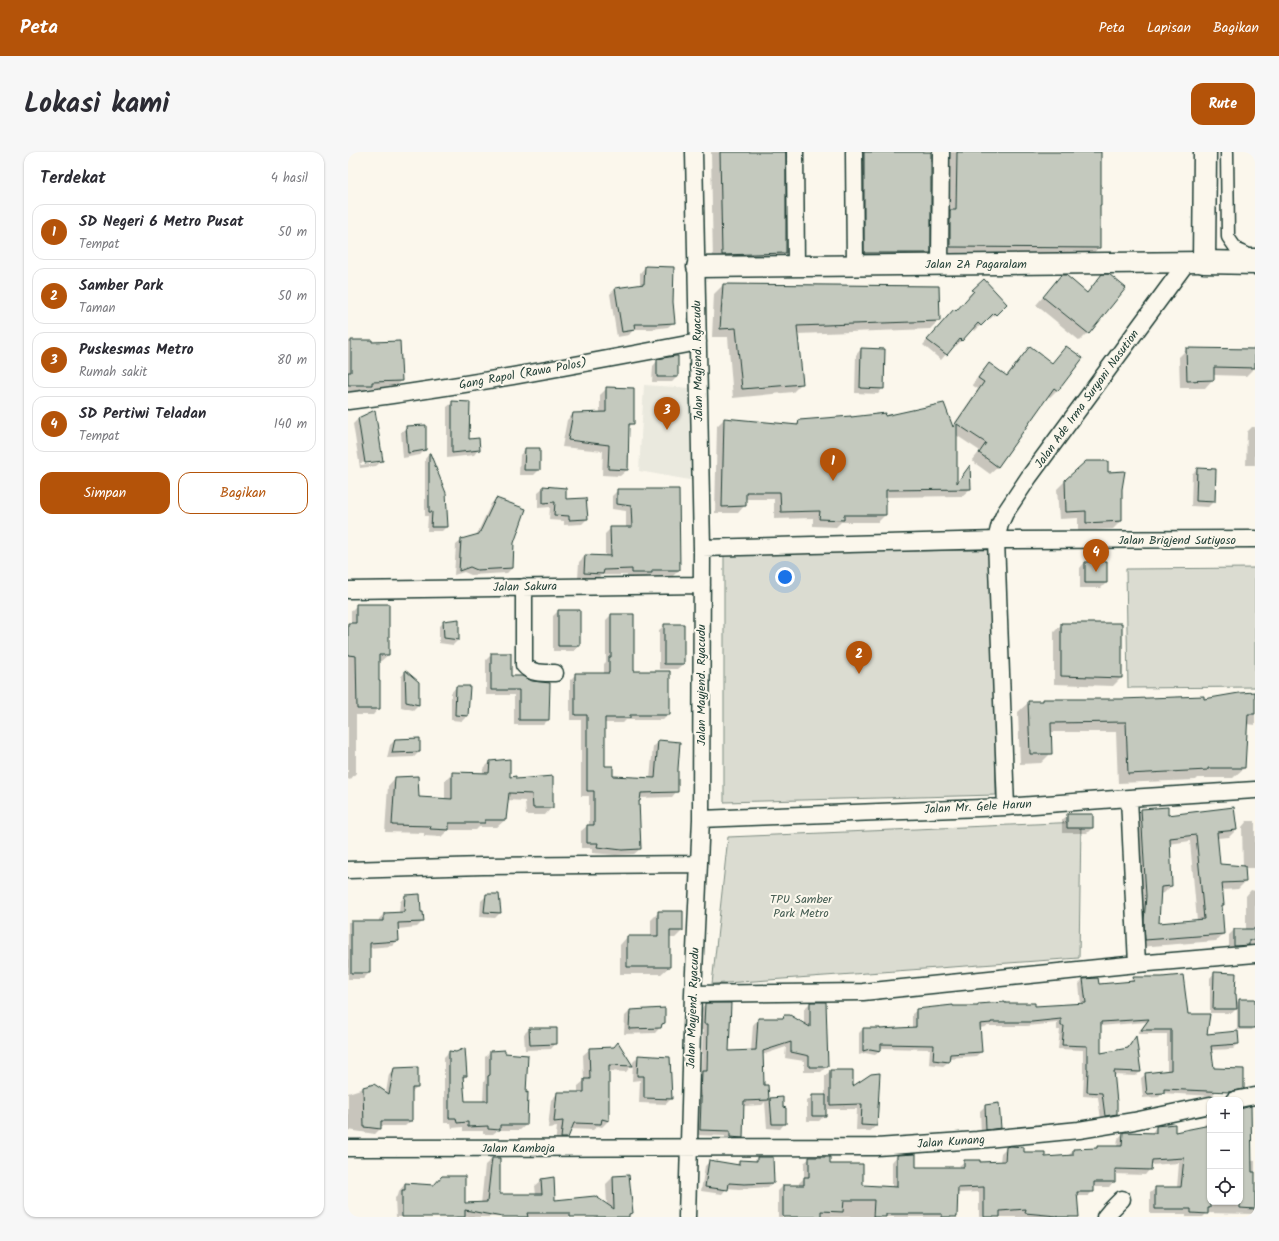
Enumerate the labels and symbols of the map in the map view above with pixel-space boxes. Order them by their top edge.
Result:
street label: Jalan ZA Pagaralam [925,255,1027,274]
street label: Jalan Mayjend. Ryacudu [687,300,709,422]
street label: Jalan Ade Irma Suryani Nasution [1030,326,1144,472]
street label: Gang Rapol (Rawa Polos) [457,353,589,395]
pin: 3 [654,397,680,430]
pin: 1 [820,448,846,481]
street label: Jalan Brigjend Sutiyoso [1118,531,1236,550]
pin: 4 [1083,539,1109,572]
your location [775,567,795,587]
street label: Jalan Sakura [493,577,558,597]
street label: Jalan Mayjend. Ryacudu [692,624,711,746]
pin: 2 [846,641,872,674]
street label: Jalan Mr. Gele Harun [924,795,1032,819]
park label: TPU Samber Park Metro [770,890,833,923]
street label: Jalan Mayjend. Ryacudu [681,947,705,1069]
street label: Jalan Kunang [916,1130,986,1154]
street label: Jalan Kamboja [481,1139,555,1158]

